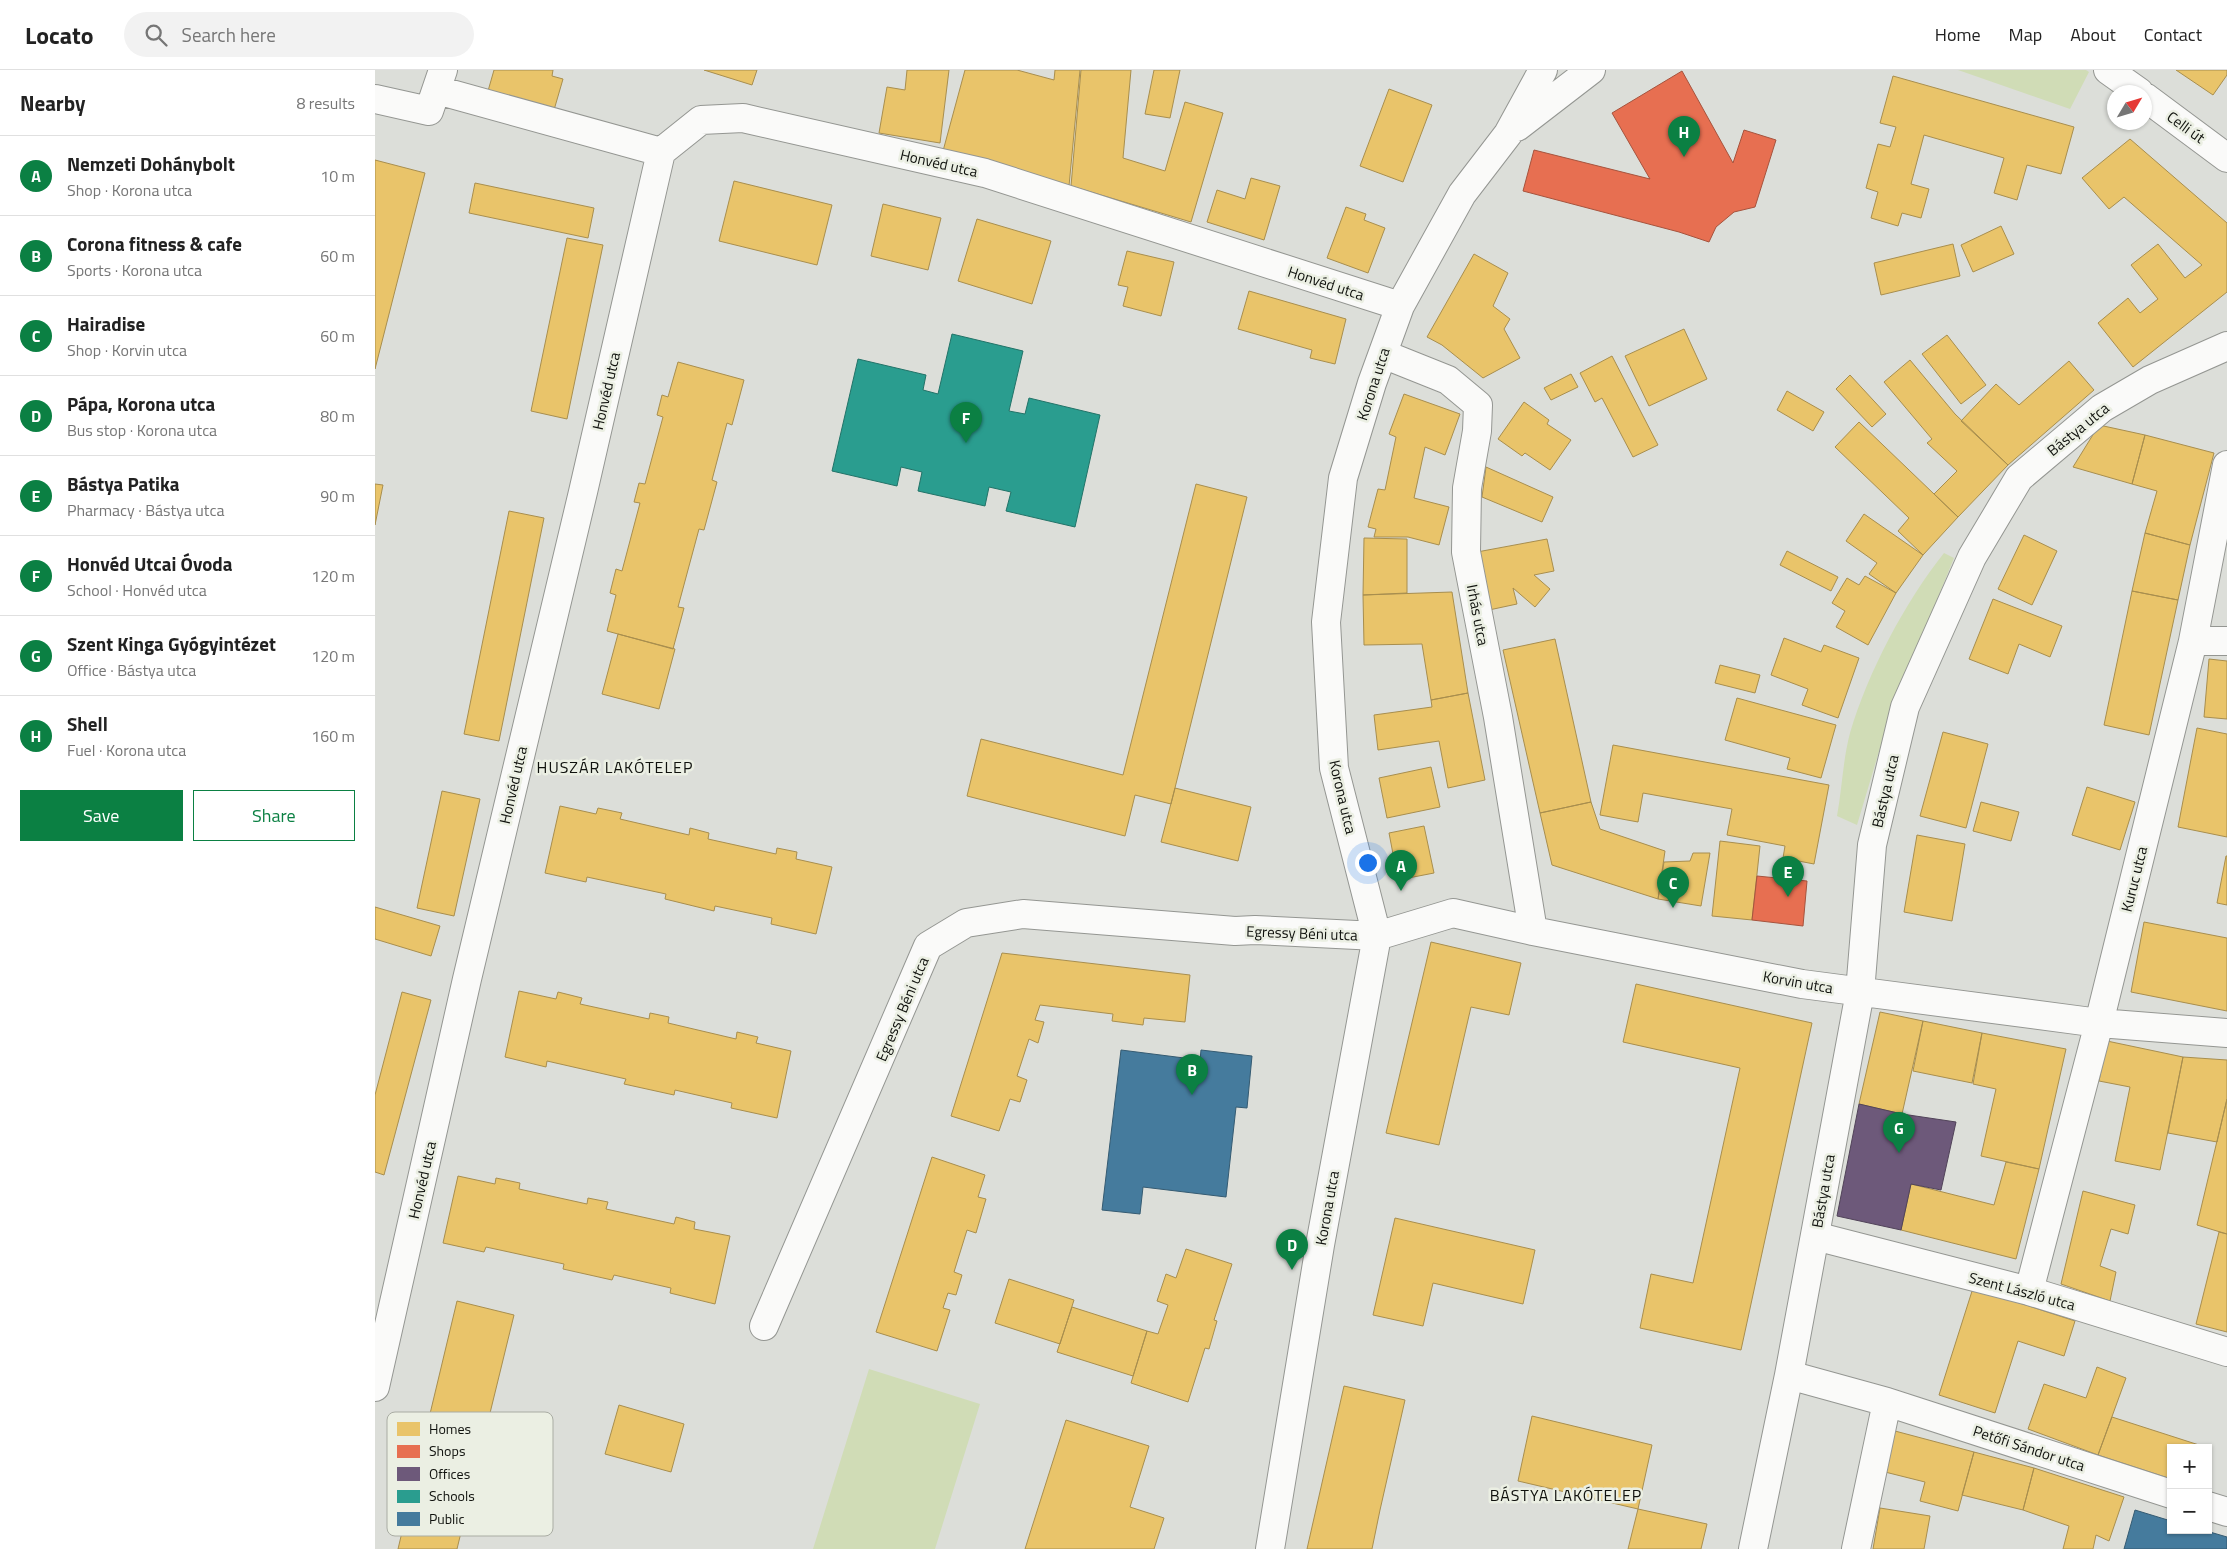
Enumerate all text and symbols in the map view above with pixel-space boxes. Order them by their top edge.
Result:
search box [124,12,474,57]
text: Locato [25,17,94,53]
text: Search here [182,20,276,49]
icon: search [142,21,170,49]
text: Home [1935,21,1981,48]
text: Map [2009,21,2042,48]
text: About [2070,21,2116,48]
text: Contact [2144,21,2202,48]
north arrow [2107,85,2152,130]
text: Nearby [20,87,85,119]
text: 8 results [296,91,355,115]
street label: Celli út [2162,105,2210,149]
pin: H [1668,116,1700,157]
street label: Honvéd utca [898,143,981,183]
text: Nemzeti Dohánybolt [67,149,235,178]
text: A [31,164,41,188]
text: 10 m [320,164,355,188]
text: Shop · Korona utca [67,178,192,202]
text: Corona fitness & cafe [67,229,242,258]
text: B [31,244,41,268]
text: 60 m [320,244,355,268]
text: Sports · Korona utca [67,258,202,282]
street label: Honvéd utca [1285,260,1368,306]
text: Hairadise [67,309,145,338]
text: C [32,324,40,348]
text: 60 m [320,324,355,348]
text: Shop · Korvin utca [67,338,187,362]
street label: Korona utca [1350,344,1396,423]
street label: Honvéd utca [586,349,626,432]
text: Pápa, Korona utca [67,389,215,418]
street label: Bástya utca [2042,396,2114,461]
pin: F [950,402,982,443]
text: D [31,404,41,428]
text: 80 m [320,404,355,428]
text: Bus stop · Korona utca [67,418,217,442]
text: Bástya Patika [67,469,180,498]
text: E [32,484,40,508]
text: 90 m [320,484,355,508]
text: Pharmacy · Bástya utca [67,498,224,522]
text: Honvéd Utcai Óvoda [67,549,233,578]
text: F [32,564,40,588]
text: 120 m [311,564,355,588]
text: School · Honvéd utca [67,578,207,602]
street label: Irhás utca [1461,582,1495,648]
text: Szent Kinga Gyógyintézet [67,629,276,658]
text: G [31,644,41,668]
text: 120 m [311,644,355,668]
text: Office · Bástya utca [67,658,196,682]
text: Shell [67,709,108,738]
text: H [31,724,41,748]
text: 160 m [311,724,355,748]
text: Fuel · Korona utca [67,738,186,762]
street label: Honvéd utca [493,743,533,826]
street label: Bástya utca [1865,752,1905,830]
district label: HUSZÁR LAKÓTELEP [537,755,693,779]
street label: Korona utca [1323,758,1363,837]
button: Save [20,790,183,841]
button: Share [193,790,355,841]
street label: Kuruc utca [2115,843,2153,914]
your location [1355,850,1381,876]
pin: A [1385,850,1417,891]
pin: E [1772,856,1804,897]
pin: C [1657,867,1689,908]
street label: Egressy Béni utca [1246,920,1359,946]
street label: Egressy Béni utca [870,953,935,1065]
street label: Korvin utca [1761,965,1835,1000]
pin: B [1176,1054,1208,1095]
pin: G [1883,1112,1915,1153]
street label: Honvéd utca [402,1138,442,1221]
street label: Bástya utca [1805,1152,1841,1230]
street label: Korona utca [1309,1168,1345,1247]
pin: D [1276,1229,1308,1270]
street label: Szent László utca [1966,1266,2078,1316]
legend [387,1412,553,1536]
text: Homes [429,1418,471,1439]
street label: Petőfi Sándor utca [1970,1419,2088,1477]
text: Shops [429,1440,465,1461]
map controls [2167,1444,2212,1534]
button: + [2167,1444,2212,1489]
text: Offices [429,1463,470,1484]
district label: BÁSTYA LAKÓTELEP [1490,1483,1642,1507]
text: Schools [429,1485,475,1506]
button: − [2167,1489,2212,1534]
text: Public [429,1508,465,1529]

